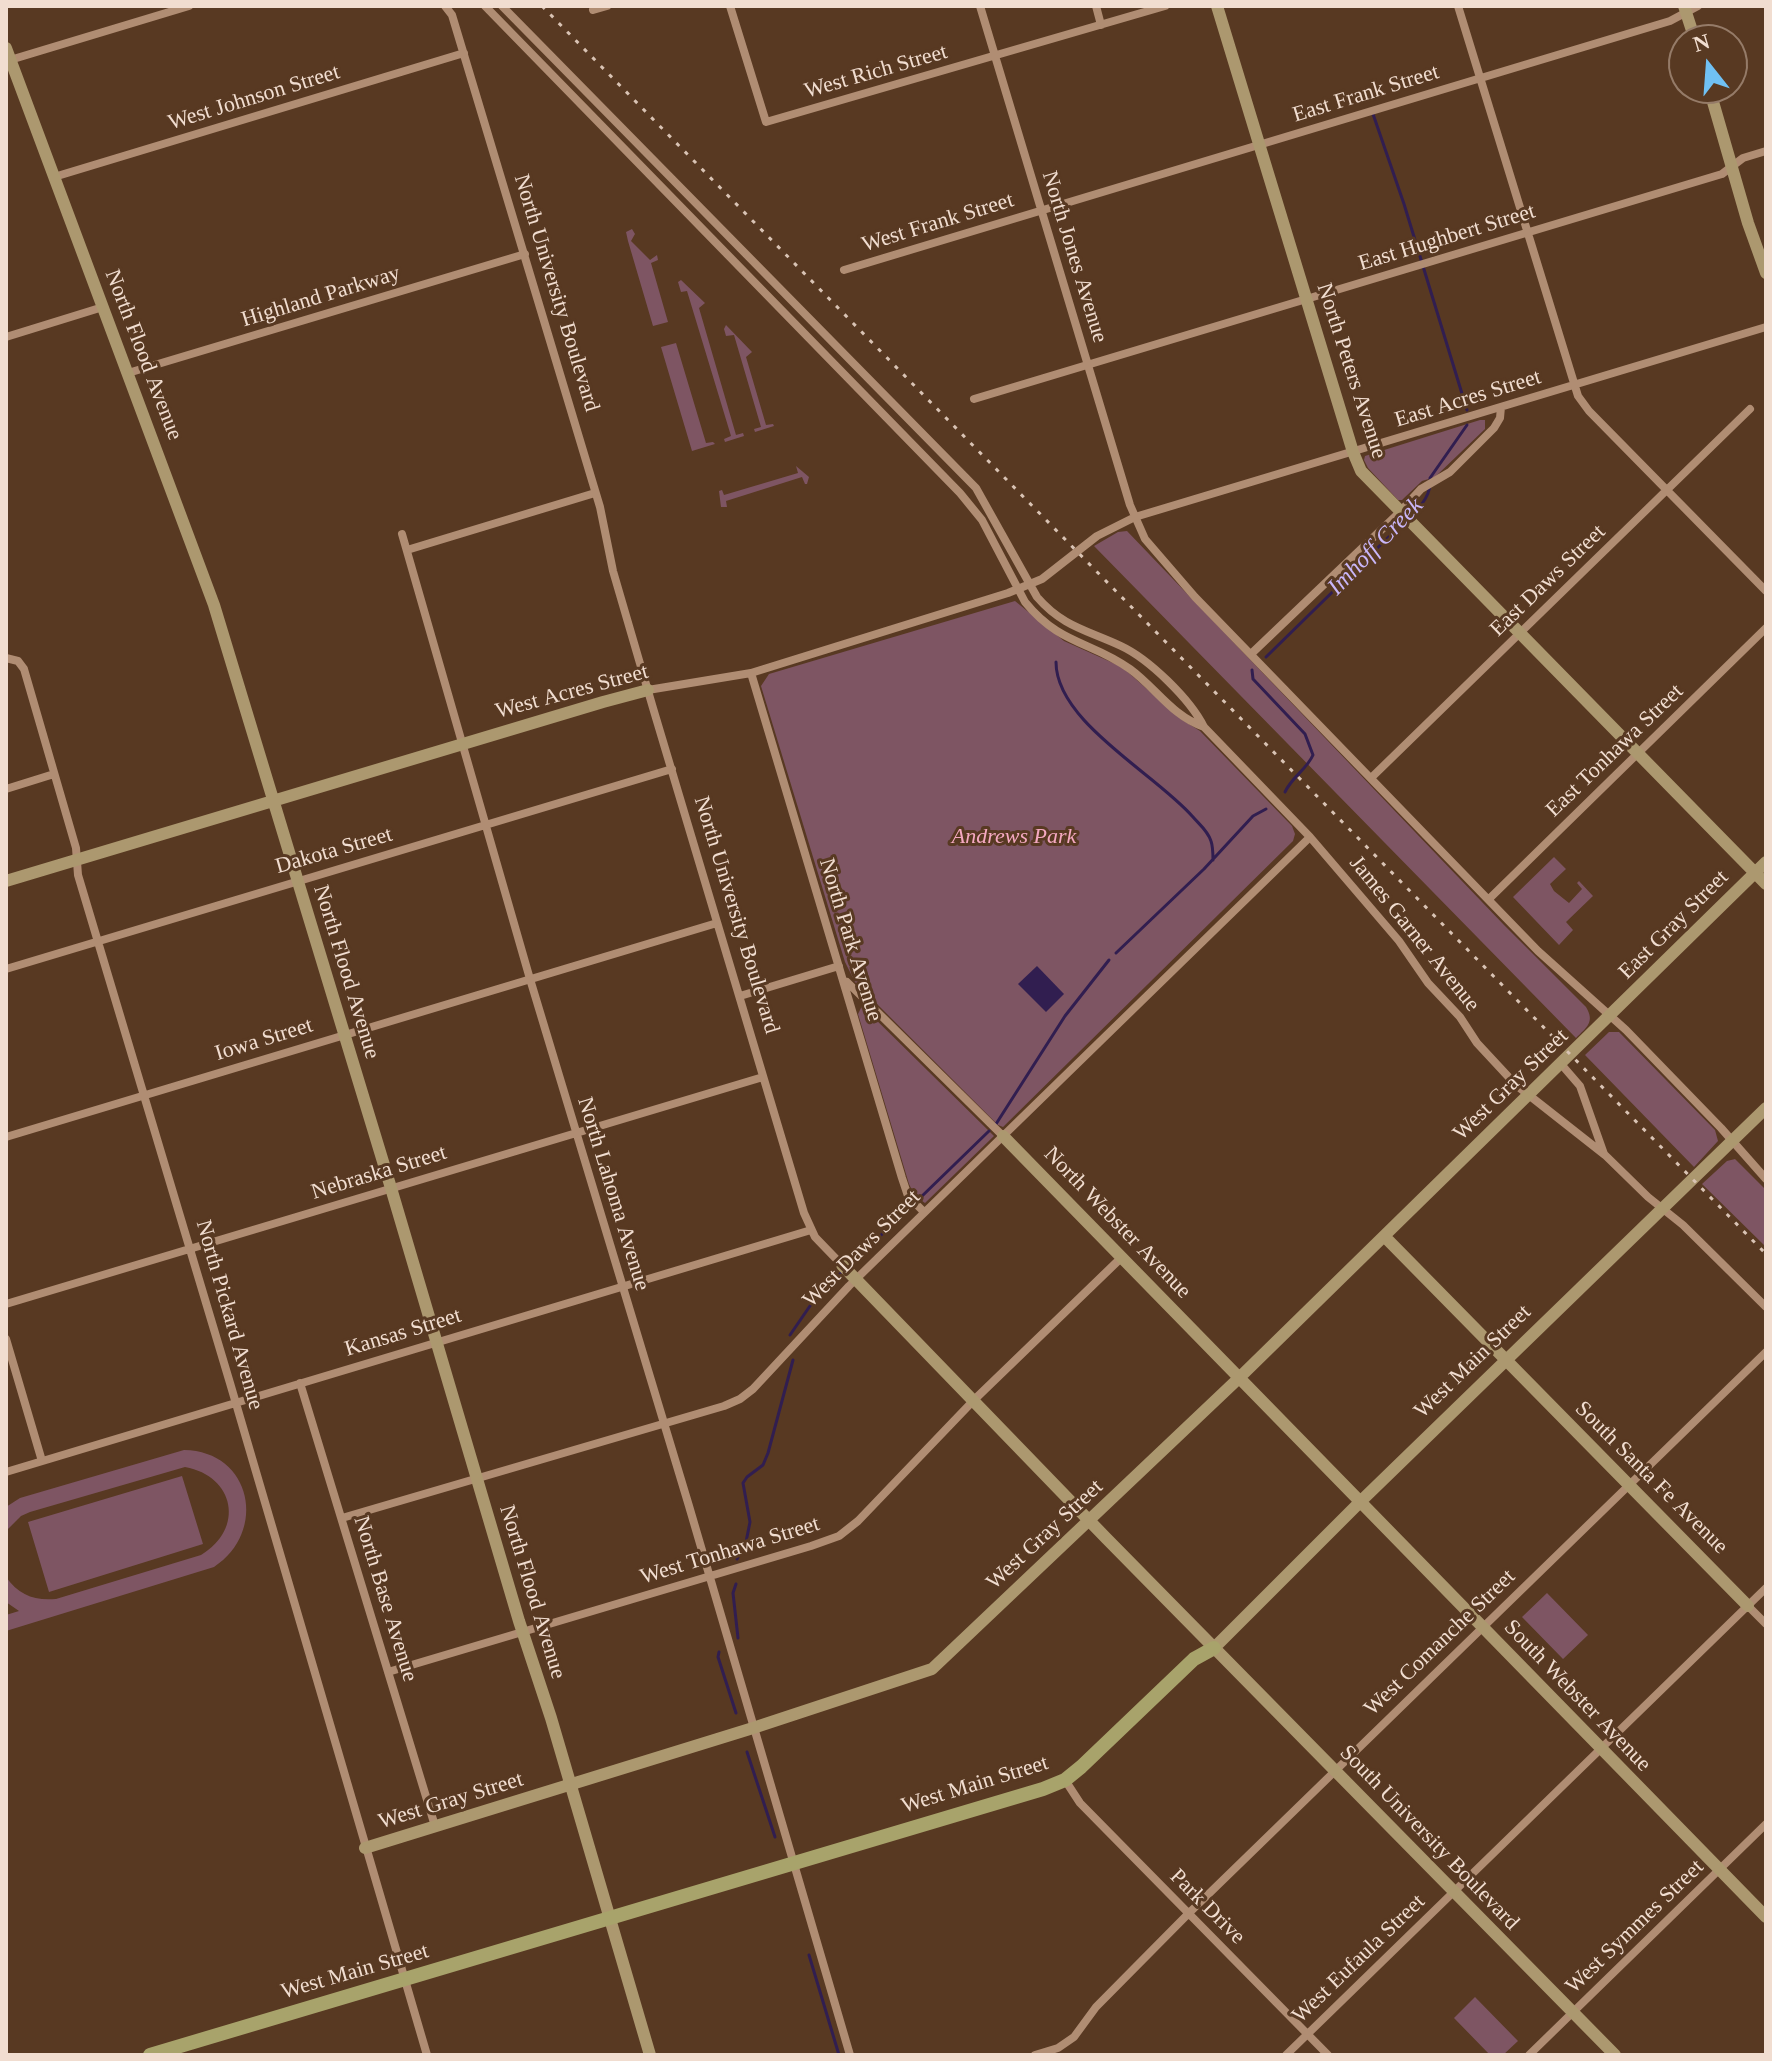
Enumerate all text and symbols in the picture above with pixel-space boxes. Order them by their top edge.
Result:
north arrow [1668,24,1748,104]
text: N [1690,28,1713,57]
street label: West Rich Street [802,39,950,105]
street label: West Johnson Street [165,59,343,137]
street label: East Frank Street [1290,59,1442,129]
street label: North Jones Avenue [1035,168,1113,346]
street label: North University Boulevard [507,171,605,415]
street label: West Frank Street [859,187,1017,259]
street label: East Hughbert Street [1356,199,1538,277]
street label: Highland Parkway [239,260,403,334]
street label: North Flood Avenue [98,266,188,444]
street label: North Peters Avenue [1310,280,1392,462]
street label: East Acres Street [1392,364,1544,434]
water label: Imhoff Creek [1322,492,1430,602]
street label: East Daws Street [1485,519,1611,643]
street label: West Acres Street [493,659,651,725]
street label: East Tonhawa Street [1541,679,1689,823]
street label: North University Boulevard [687,793,785,1037]
street label: Dakota Street [273,822,395,880]
park label: Andrews Park [952,824,1076,850]
street label: James Garner Avenue [1343,851,1485,1017]
street label: North Park Avenue [813,855,887,1025]
street label: East Gray Street [1614,865,1734,985]
street label: North Flood Avenue [307,882,385,1062]
street label: Iowa Street [212,1013,316,1067]
street label: West Gray Street [1448,1023,1574,1147]
street label: North Lahoma Avenue [571,1094,655,1294]
street label: Nebraska Street [308,1140,450,1206]
street label: North Webster Avenue [1038,1142,1196,1304]
street label: West Daws Street [798,1185,926,1313]
street label: North Pickard Avenue [189,1217,269,1413]
street label: West Main Street [1409,1300,1537,1424]
street label: Kansas Street [342,1303,464,1363]
street label: South Santa Fe Avenue [1569,1396,1733,1560]
street label: West Gray Street [981,1474,1109,1596]
street label: North Flood Avenue [493,1502,571,1682]
street label: West Tonhawa Street [637,1511,823,1591]
street label: North Base Avenue [347,1513,423,1685]
street label: West Comanche Street [1359,1564,1521,1722]
street label: South Webster Avenue [1498,1615,1656,1777]
street label: South University Boulevard [1334,1740,1524,1936]
street label: West Main Street [898,1750,1052,1820]
street label: West Gray Street [376,1766,526,1836]
street label: West Symmes Street [1561,1854,1709,2000]
street label: Park Drive [1164,1864,1250,1950]
street label: West Eufaula Street [1287,1889,1431,2029]
street label: West Main Street [278,1938,432,2006]

